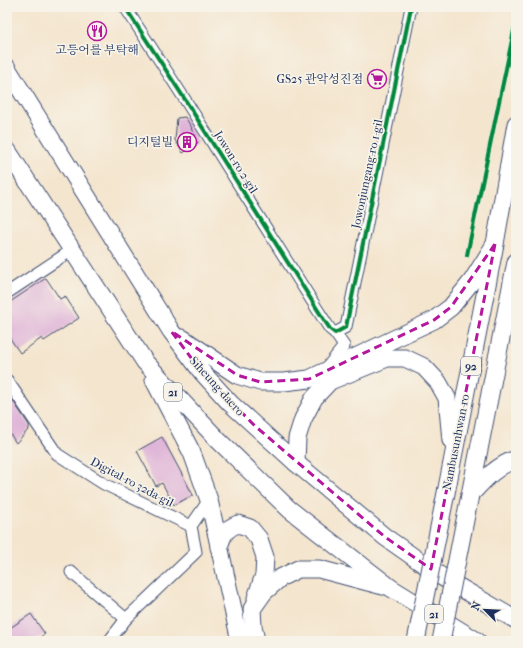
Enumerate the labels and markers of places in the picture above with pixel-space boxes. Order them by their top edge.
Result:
restaurant icon: 고등어를 부탁해 [86,20,108,42]
place label: 고등어를 부탁해 [55,43,139,57]
supermarket icon: GS25 관악성진점 [366,68,388,90]
place label: GS25 관악성진점 [276,72,363,86]
building icon: 디지털빌 [176,131,198,153]
place label: 디지털빌 [127,135,173,149]

